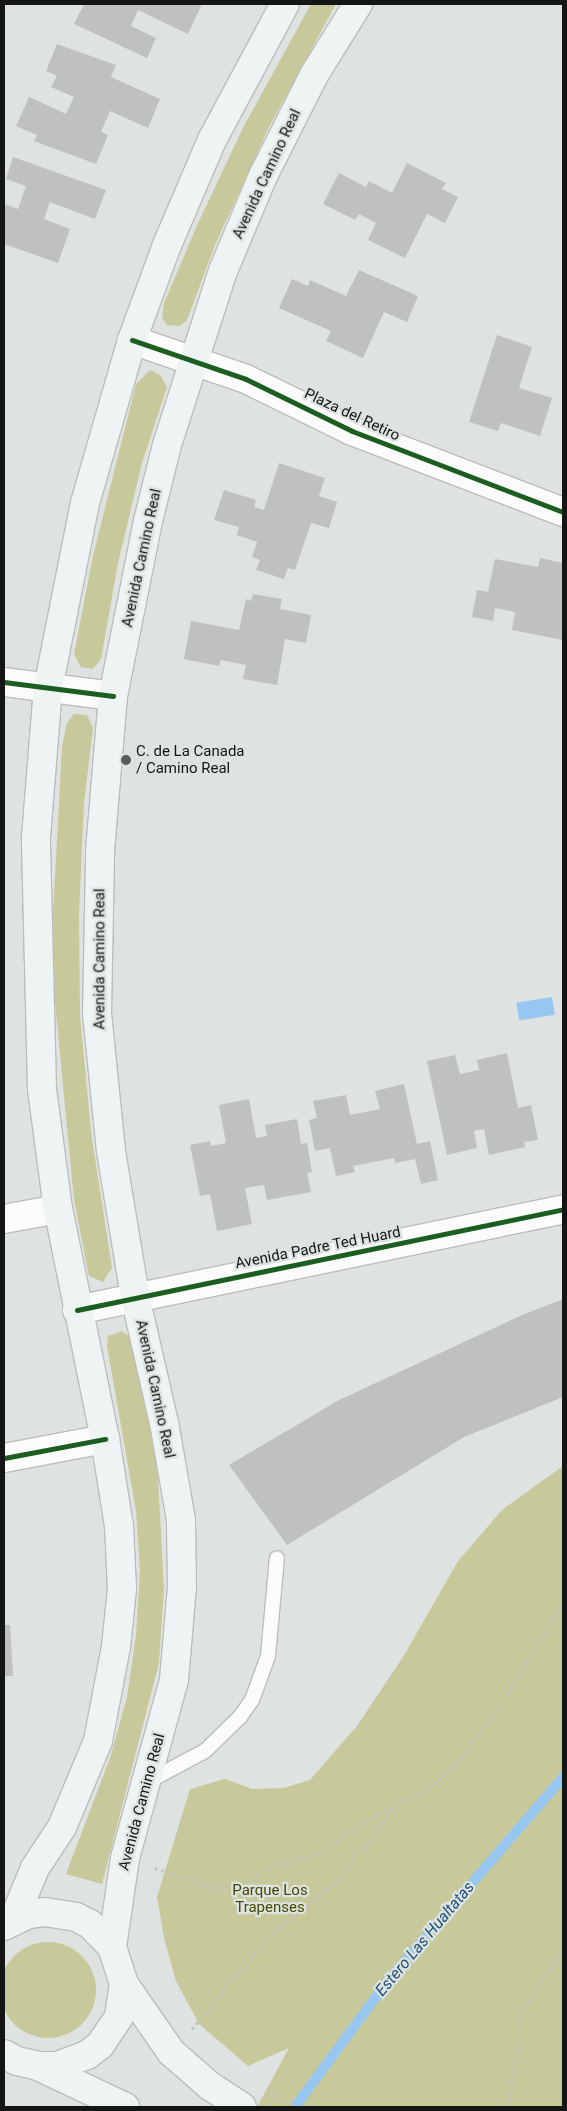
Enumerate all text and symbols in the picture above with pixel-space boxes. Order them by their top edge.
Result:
street label: Avenida Camino Real [229,106,305,242]
street label: Plaza del Retiro [301,385,403,445]
street label: Avenida Camino Real [119,487,165,629]
place label: C. de La Canada / Camino Real [136,742,245,777]
marker: C. de La Canada / Camino Real [120,754,132,766]
street label: Avenida Camino Real [91,888,109,1030]
street label: Avenida Padre Ted Huard [234,1223,402,1273]
street label: Avenida Camino Real [132,1318,178,1460]
street label: Avenida Camino Real [115,1732,169,1872]
water label: Estero Las Hualtatas [371,1878,479,2000]
park label: Parque Los Trapenses [232,1881,308,1916]

